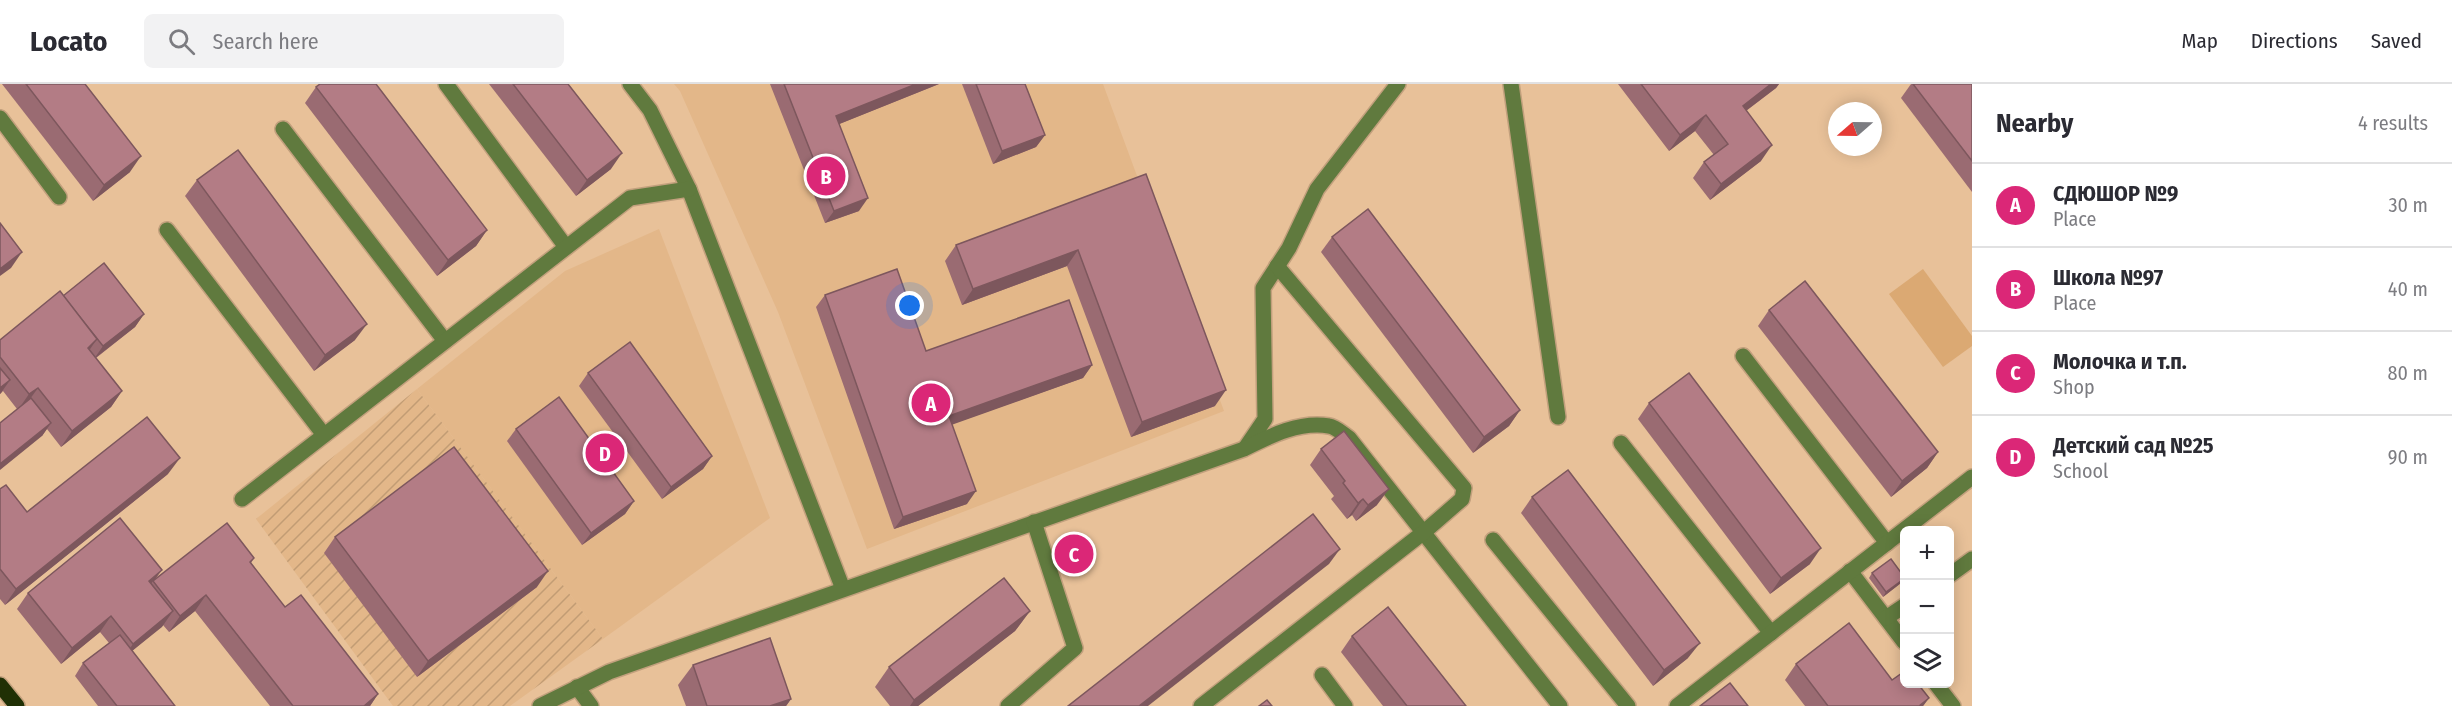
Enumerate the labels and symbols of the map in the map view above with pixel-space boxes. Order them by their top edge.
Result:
north arrow [1828,102,1882,156]
pin: B [806,154,846,199]
your location [895,291,924,320]
pin: A [912,380,950,426]
pin: D [586,430,624,476]
pin: C [1054,532,1094,576]

